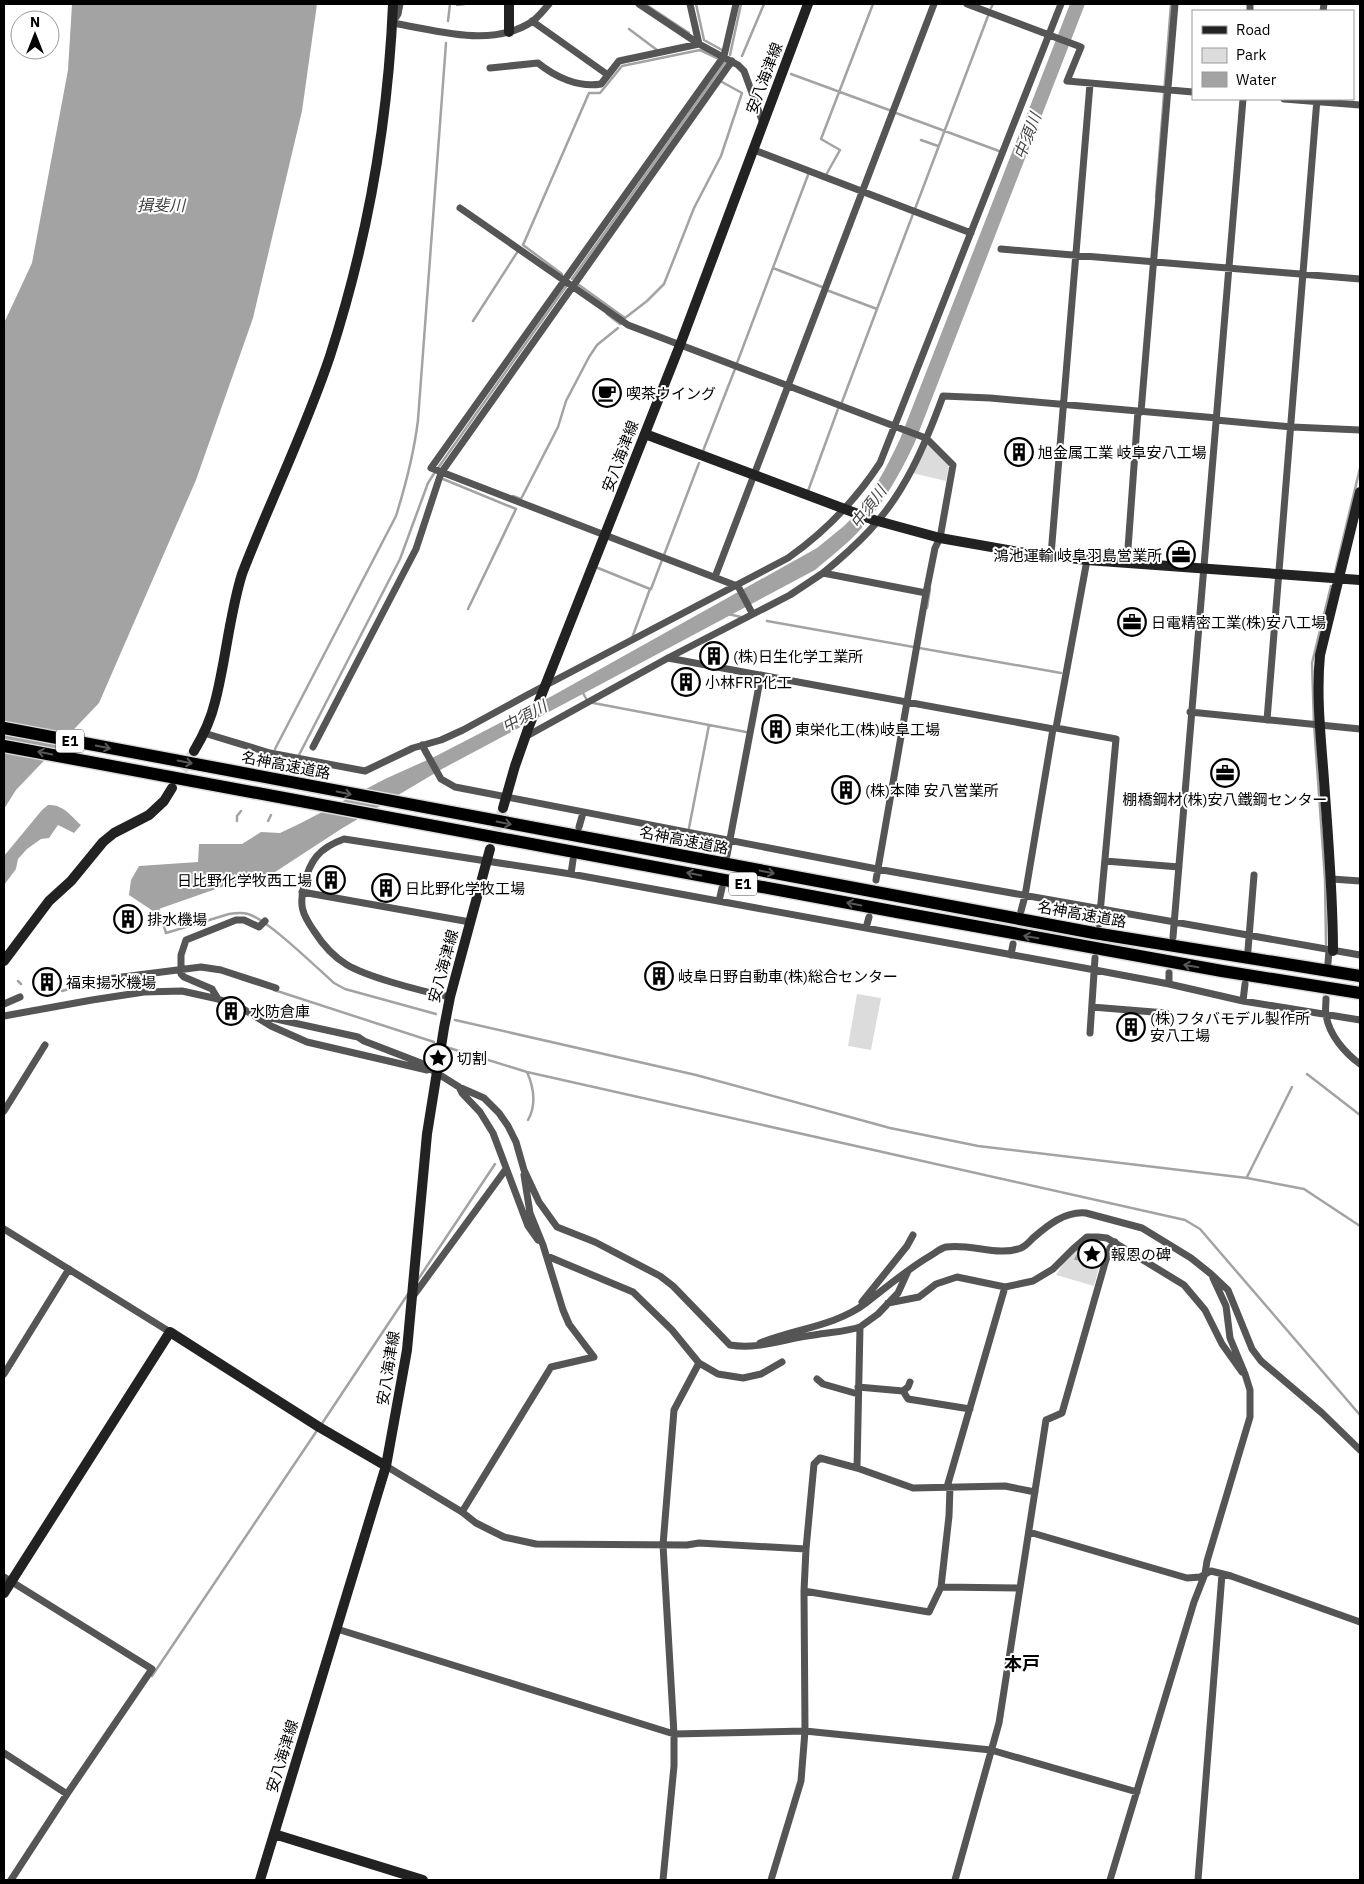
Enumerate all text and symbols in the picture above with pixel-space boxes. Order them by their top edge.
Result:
north arrow [10,10,60,60]
legend [1192,10,1354,100]
text: N [30,13,40,31]
text: Road [1236,20,1271,39]
street label: 安八海津線 [742,40,786,116]
text: Park [1236,45,1266,64]
text: Water [1236,70,1277,89]
water label: 中須川 [1009,108,1046,162]
water label: 揖斐川 [137,195,187,215]
cafe icon: 喫茶ウイング [592,378,622,408]
place label: 喫茶ウイング [626,384,716,403]
street label: 安八海津線 [598,418,642,494]
building icon: 旭金属工業 岐阜安八工場 [1004,437,1034,467]
place label: 旭金属工業 岐阜安八工場 [1038,443,1207,462]
water label: 中須川 [846,480,892,532]
office icon: 鴻池運輸 岐阜羽島営業所 [1166,540,1196,570]
place label: 鴻池運輸 岐阜羽島営業所 [993,546,1162,565]
office icon: 日電精密工業(株)安八工場 [1117,607,1147,637]
place label: 日電精密工業(株)安八工場 [1151,613,1326,632]
building icon: (株)日生化学工業所 [699,641,729,671]
place label: (株)日生化学工業所 [733,647,863,666]
building icon: 小林FRP化工 [671,667,701,697]
place label: 小林FRP化工 [705,673,792,692]
water label: 中須川 [498,695,552,736]
building icon: 東栄化工(株)岐阜工場 [761,714,791,744]
place label: 東栄化工(株)岐阜工場 [795,720,940,739]
road number: E1 [56,729,84,752]
one-way arrow [95,743,111,753]
street label: 名神高速道路 [240,747,332,783]
one-way arrow [38,748,54,758]
one-way arrow [176,758,192,768]
office icon: 棚橋鋼材(株)安八鐵鋼センター [1210,758,1240,788]
building icon: (株)本陣 安八営業所 [831,775,861,805]
place label: (株)本陣 安八営業所 [865,781,999,800]
one-way arrow [336,788,352,798]
place label: 棚橋鋼材(株)安八鐵鋼センター [1122,790,1328,809]
one-way arrow [496,818,512,828]
street label: 名神高速道路 [638,822,730,858]
building icon: 日比野化学牧西工場 [316,865,346,895]
one-way arrow [758,868,774,877]
one-way arrow [687,869,703,879]
place label: 日比野化学牧西工場 [177,871,312,890]
road number: E1 [729,872,757,896]
building icon: 日比野化学牧工場 [371,873,401,903]
place label: 日比野化学牧工場 [405,879,525,898]
street label: 名神高速道路 [1036,897,1128,931]
one-way arrow [847,899,863,909]
building icon: 排水機場 [113,904,143,934]
place label: 排水機場 [147,910,207,929]
street label: 安八海津線 [424,927,462,1005]
one-way arrow [1024,931,1040,941]
one-way arrow [1184,960,1200,970]
building icon: 岐阜日野自動車(株)総合センター [644,961,674,991]
building icon: 福束揚水機場 [32,967,62,997]
place label: 岐阜日野自動車(株)総合センター [678,967,898,986]
place label: 福束揚水機場 [66,973,156,992]
building icon: 水防倉庫 [216,996,246,1026]
place label: 水防倉庫 [250,1002,310,1021]
place label: (株)フタバモデル製作所 安八工場 [1150,1009,1310,1045]
building icon: (株)フタバモデル製作所 安八工場 [1116,1012,1146,1042]
place icon: 切割 [423,1043,453,1073]
place label: 切割 [457,1049,487,1068]
place icon: 報恩の碑 [1077,1239,1107,1269]
place label: 報恩の碑 [1111,1245,1171,1264]
street label: 安八海津線 [373,1329,403,1407]
district label: 本戸 [1004,1652,1040,1675]
street label: 安八海津線 [262,1717,302,1795]

